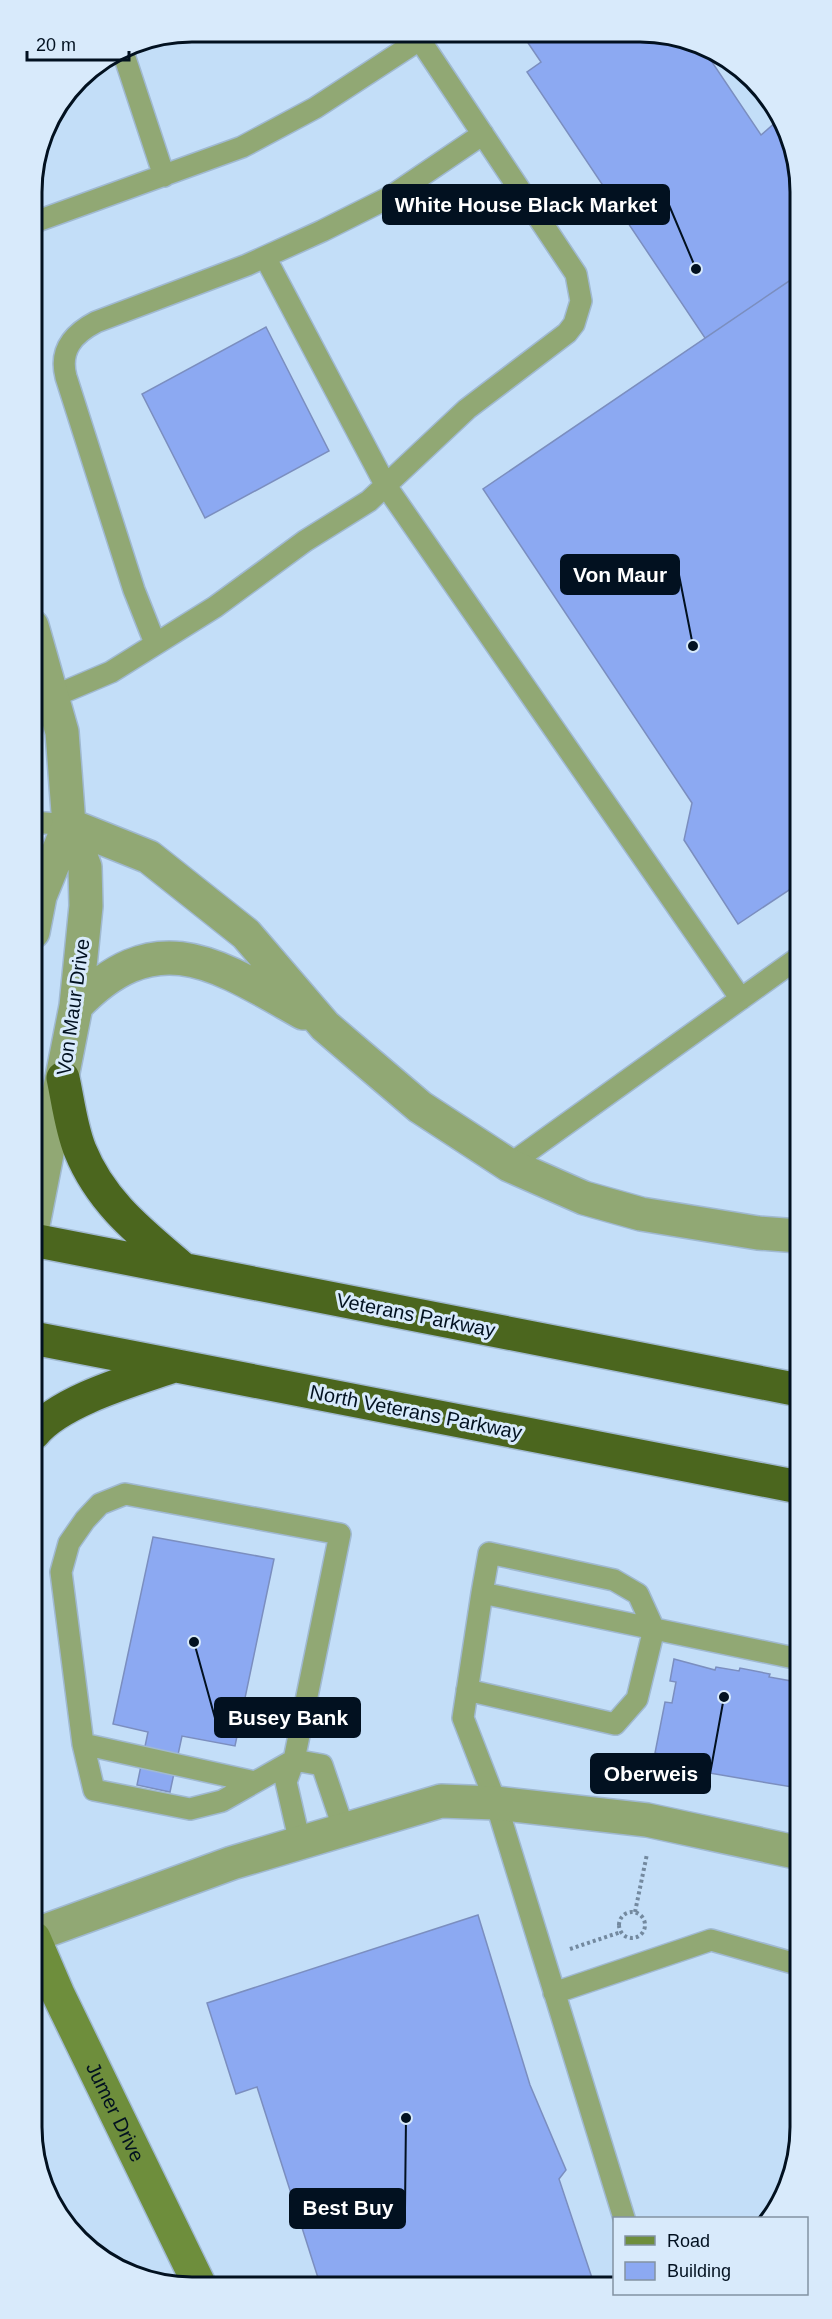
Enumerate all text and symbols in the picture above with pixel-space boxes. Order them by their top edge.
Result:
scale bar [27,24,129,62]
text: 20 m [36,35,76,55]
callout: White House Black Market [383,185,669,224]
text: White House Black Market [395,193,657,216]
callout: Von Maur [561,555,679,594]
text: Von Maur [573,563,667,586]
street label: Von Maur Drive [53,937,93,1077]
street label: Veterans Parkway [335,1289,497,1341]
street label: North Veterans Parkway [308,1381,524,1443]
callout: Busey Bank [215,1698,360,1737]
text: Busey Bank [228,1706,348,1729]
callout: Oberweis [591,1754,710,1793]
text: Oberweis [604,1762,698,1785]
street label: Jumer Drive [82,2059,149,2165]
callout: Best Buy [290,2189,405,2228]
text: Best Buy [302,2196,394,2219]
legend [613,2217,808,2295]
text: Road [667,2231,710,2251]
text: Building [667,2261,731,2281]

